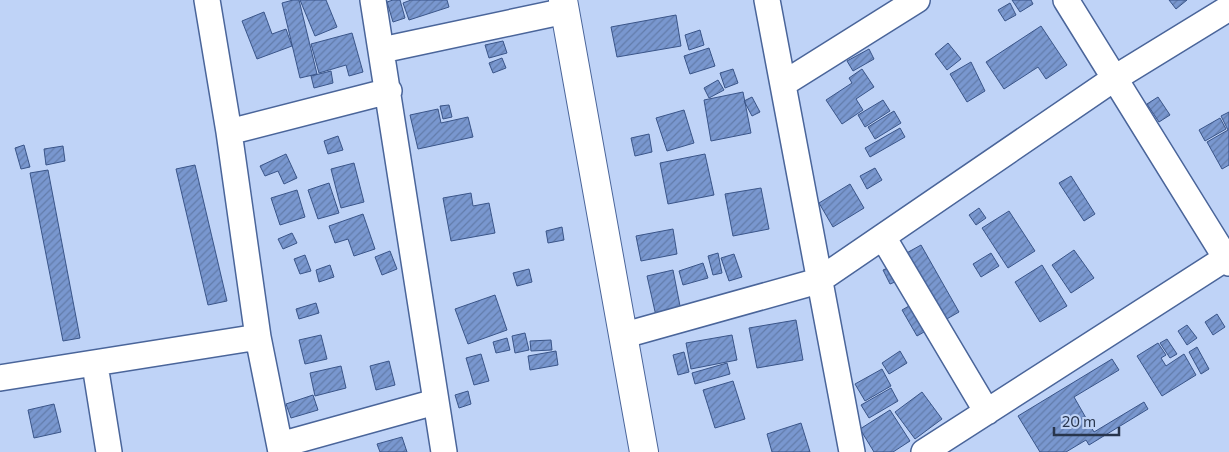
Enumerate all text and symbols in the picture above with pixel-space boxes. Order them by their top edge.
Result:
scale bar [1054,404,1119,436]
text: 20 m [1062,412,1096,430]

